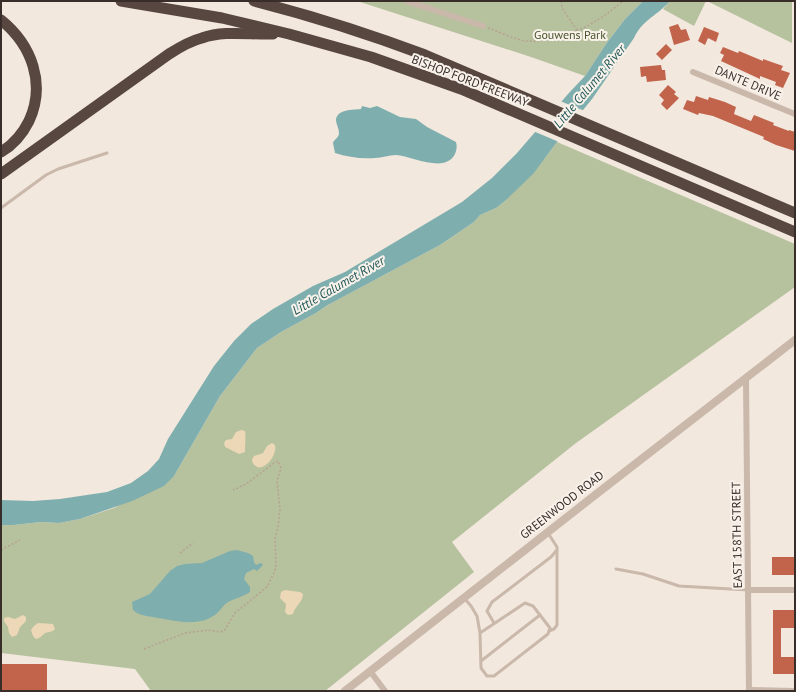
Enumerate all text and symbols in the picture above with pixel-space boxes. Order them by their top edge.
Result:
park label: Gouwens Park [534,27,606,42]
water label: Little Calumet River [549,41,630,132]
street label: BISHOP FORD FREEWAY [410,51,531,110]
street label: DANTE DRIVE [713,62,784,103]
water label: Little Calumet River [289,252,388,319]
street label: GREENWOOD ROAD [517,467,607,542]
street label: EAST 158TH STREET [728,481,745,588]

